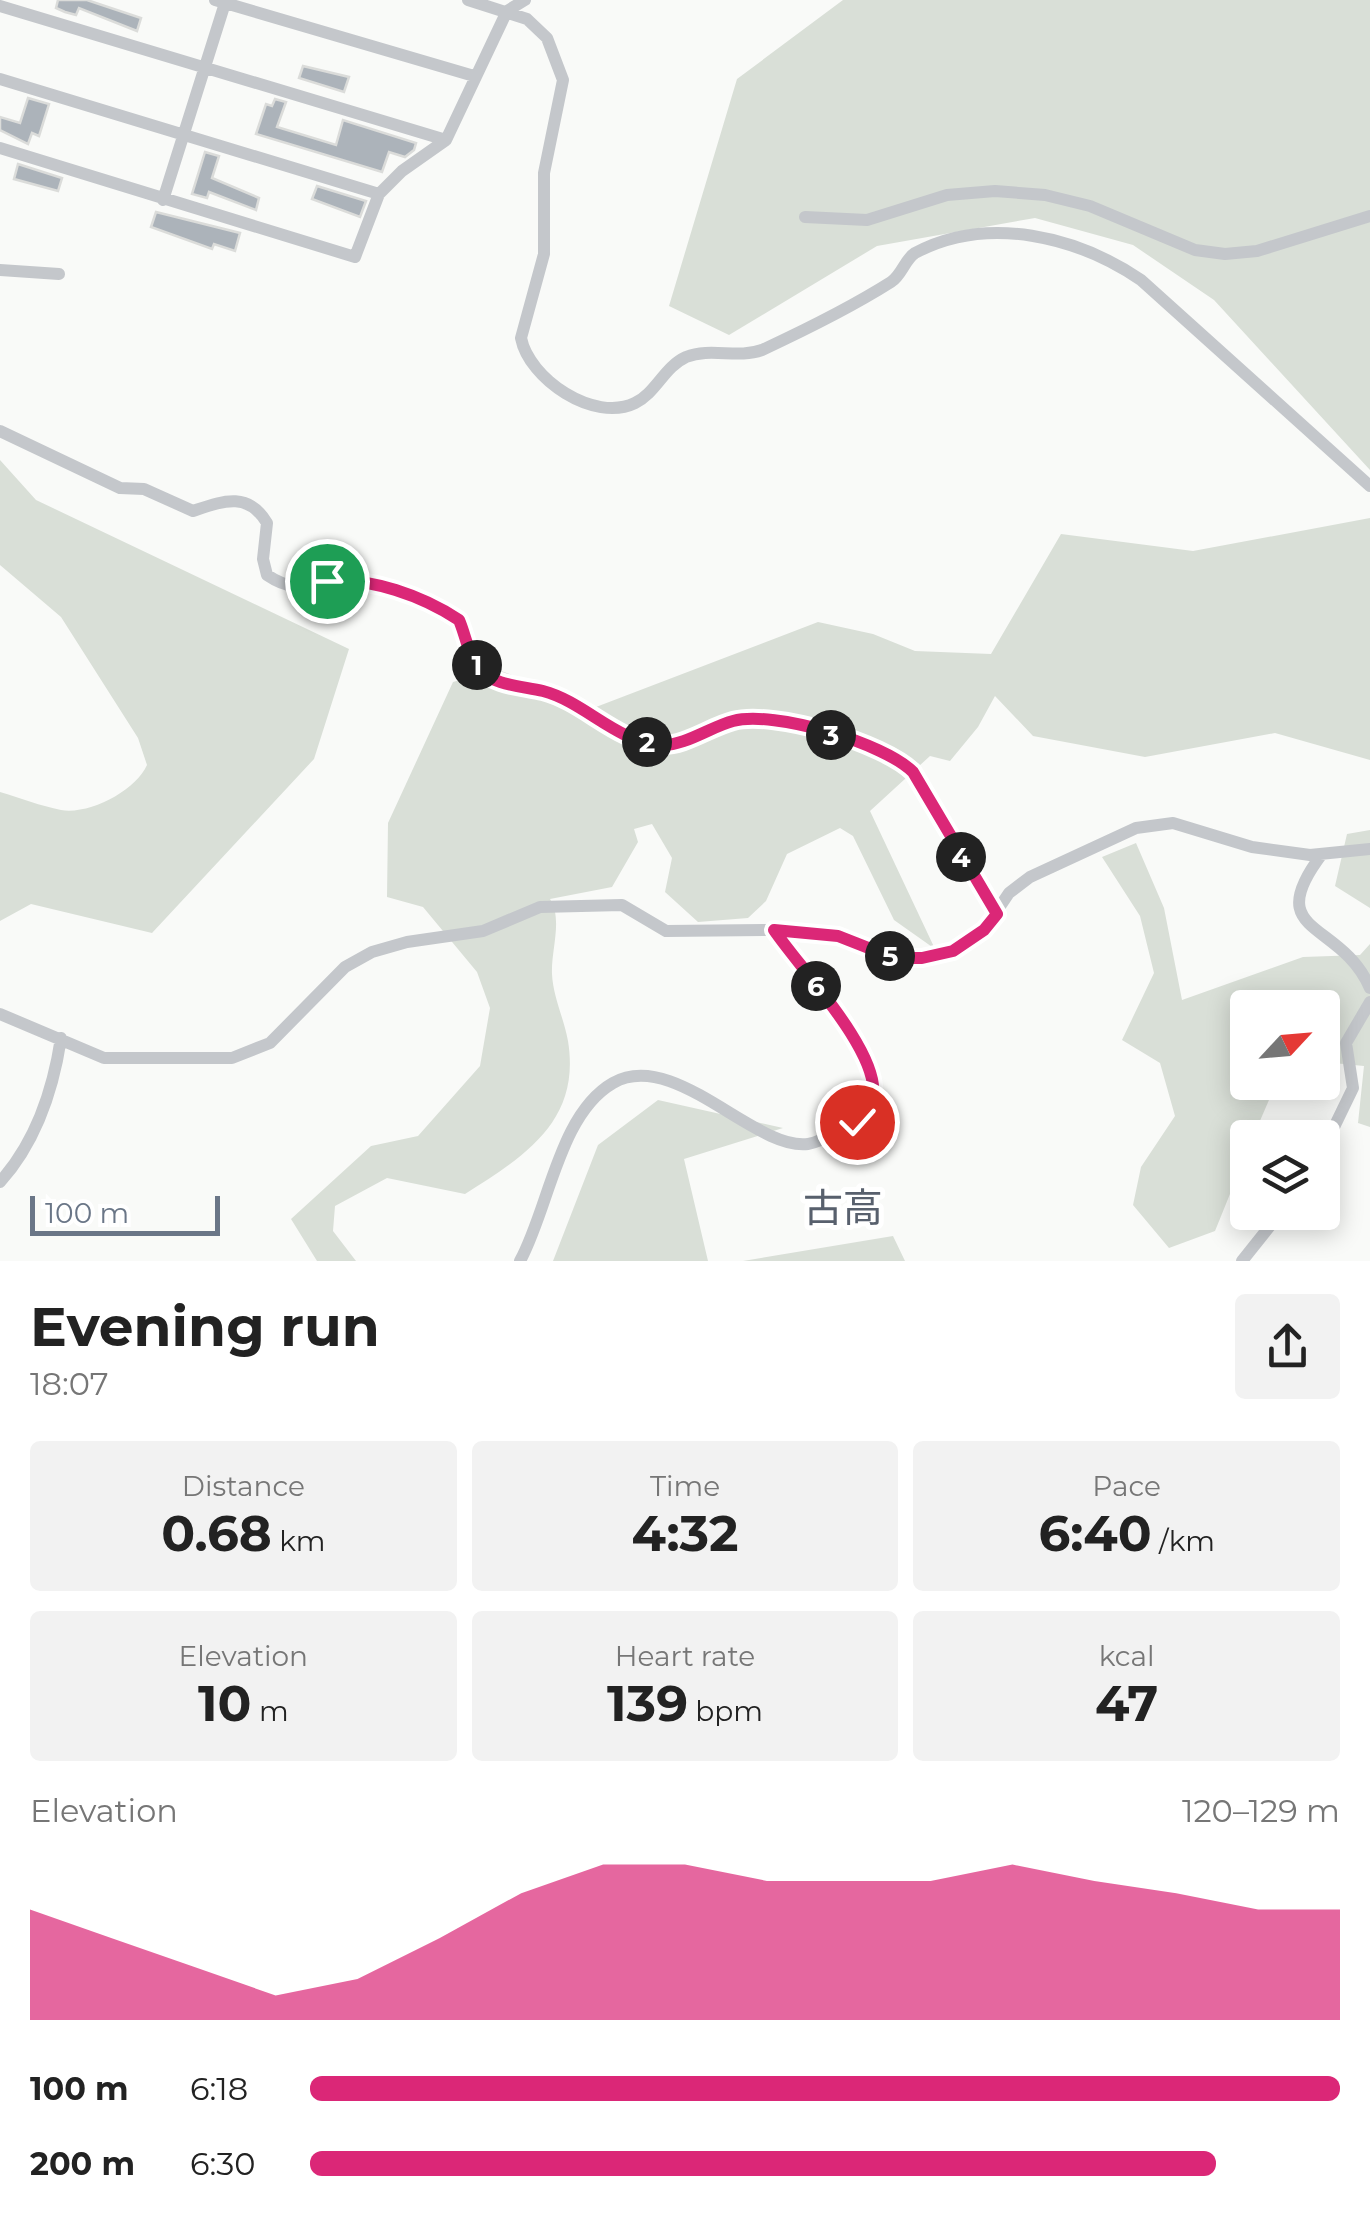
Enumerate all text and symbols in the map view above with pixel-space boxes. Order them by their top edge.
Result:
pin [285,539,370,624]
icon: arrive [300,554,355,609]
pin: 1 [452,640,502,690]
text: 1 [472,648,482,682]
pin: 3 [806,710,856,760]
pin: 2 [622,717,672,767]
text: 3 [823,718,839,752]
text: 2 [639,725,655,759]
pin: 4 [936,832,986,882]
text: 4 [951,840,971,874]
pin: 5 [865,931,915,981]
text: 5 [882,939,898,973]
pin: 6 [791,961,841,1011]
text: 6 [807,969,825,1003]
north arrow [1230,990,1340,1100]
map controls [1230,990,1340,1230]
pin [815,1080,900,1165]
icon: check [830,1095,885,1150]
button: layers [1230,1120,1340,1230]
district label: 古高 [803,1183,883,1232]
scale bar [30,1191,220,1236]
text: 100 m [45,1196,129,1230]
text: Evening run [30,1293,380,1360]
button: share [1235,1294,1340,1399]
text: 18:07 [30,1364,109,1403]
text: Distance [182,1469,305,1503]
text: Time [650,1469,720,1503]
text: Pace [1092,1469,1161,1503]
text: 0.68 [161,1503,272,1564]
text: 4:32 [632,1503,738,1564]
text: 6:40 [1038,1503,1152,1564]
text: km [272,1524,325,1558]
text: /km [1152,1524,1215,1558]
text: Elevation [179,1639,308,1673]
text: Heart rate [615,1639,755,1673]
text: kcal [1099,1639,1155,1673]
text: 10 [198,1673,252,1734]
text: 139 [607,1673,688,1734]
text: 47 [1095,1673,1158,1734]
text: m [252,1694,289,1728]
text: bpm [688,1694,763,1728]
text: Elevation [30,1791,178,1830]
text: 120–129 m [1182,1791,1340,1830]
text: 100 m [30,2069,129,2108]
text: 6:18 [190,2069,248,2108]
text: 200 m [30,2144,135,2183]
text: 6:30 [190,2144,256,2183]

